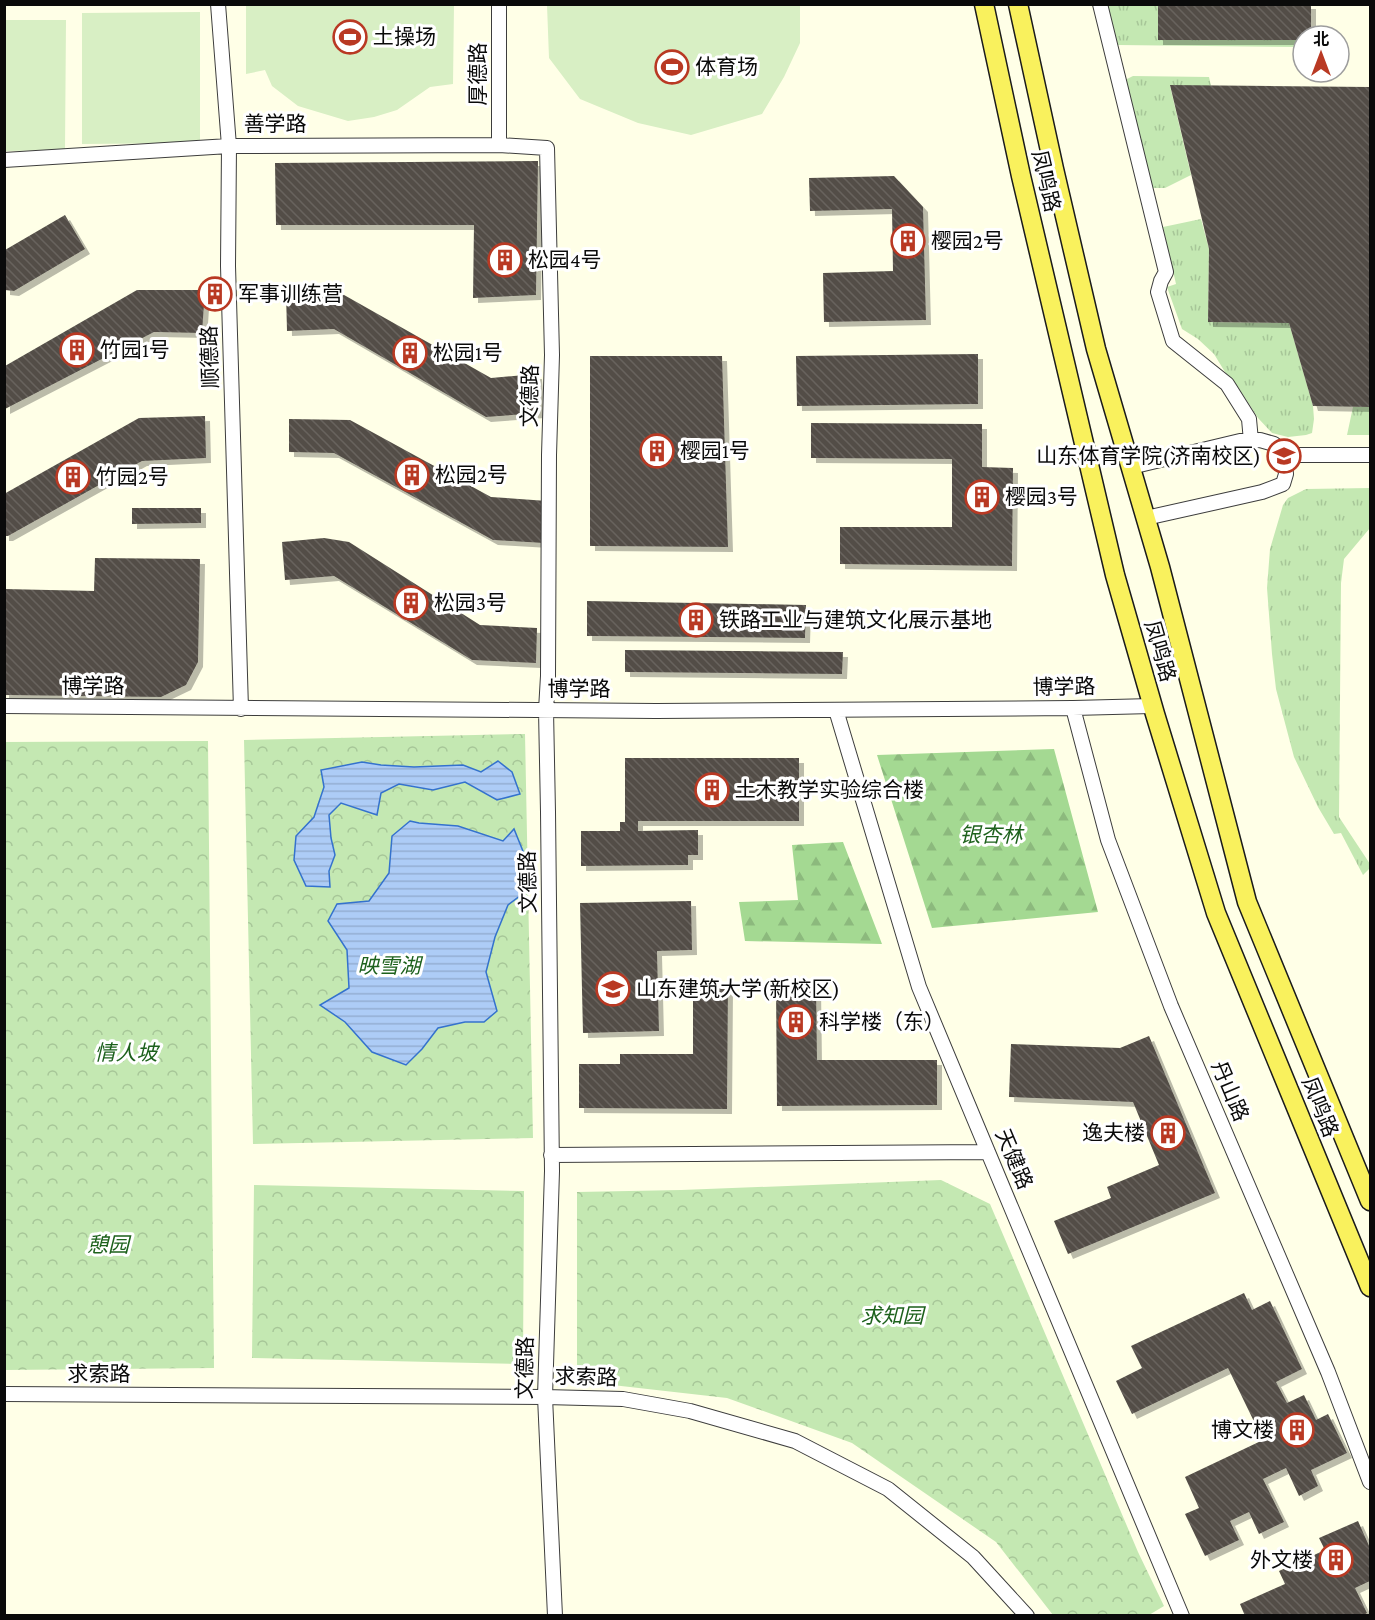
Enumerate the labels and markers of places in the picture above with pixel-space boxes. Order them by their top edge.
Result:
sports icon: 土操场 [332,19,368,55]
place label: 土操场 [373,25,436,49]
sports icon: 体育场 [654,49,690,85]
place label: 体育场 [695,55,758,79]
building icon: 樱园2号 [890,223,926,259]
place label: 樱园2号 [931,229,1004,253]
building icon: 松园4号 [487,242,523,278]
place label: 松园4号 [528,248,602,272]
building icon: 军事训练营 [197,276,233,312]
place label: 军事训练营 [238,282,343,306]
building icon: 竹园1号 [59,332,95,368]
building icon: 松园1号 [392,335,428,371]
place label: 竹园1号 [100,338,170,362]
place label: 松园1号 [433,341,503,365]
building icon: 樱园1号 [639,433,675,469]
school or university icon: 山东体育学院(济南校区) [1266,438,1302,474]
place label: 樱园1号 [680,439,750,463]
place label: 山东体育学院(济南校区) [1036,444,1261,468]
building icon: 松园2号 [394,457,430,493]
building icon: 竹园2号 [55,459,91,495]
place label: 松园2号 [435,463,508,487]
place label: 竹园2号 [96,465,169,489]
building icon: 樱园3号 [964,479,1000,515]
place label: 樱园3号 [1005,485,1078,509]
building icon: 松园3号 [393,585,429,621]
place label: 松园3号 [434,591,507,615]
building icon: 铁路工业与建筑文化展示基地 [678,602,714,638]
place label: 铁路工业与建筑文化展示基地 [719,608,992,632]
building icon: 土木教学实验综合楼 [694,772,730,808]
place label: 土木教学实验综合楼 [735,778,924,802]
school or university icon: 山东建筑大学(新校区) [595,971,631,1007]
place label: 山东建筑大学(新校区) [636,977,840,1001]
building icon: 科学楼（东） [778,1004,814,1040]
place label: 科学楼（东） [819,1010,945,1034]
building icon: 逸夫楼 [1150,1115,1186,1151]
place label: 逸夫楼 [1082,1121,1145,1145]
building icon: 博文楼 [1279,1412,1315,1448]
place label: 博文楼 [1211,1418,1274,1442]
building icon: 外文楼 [1318,1542,1354,1578]
place label: 外文楼 [1250,1548,1313,1572]

